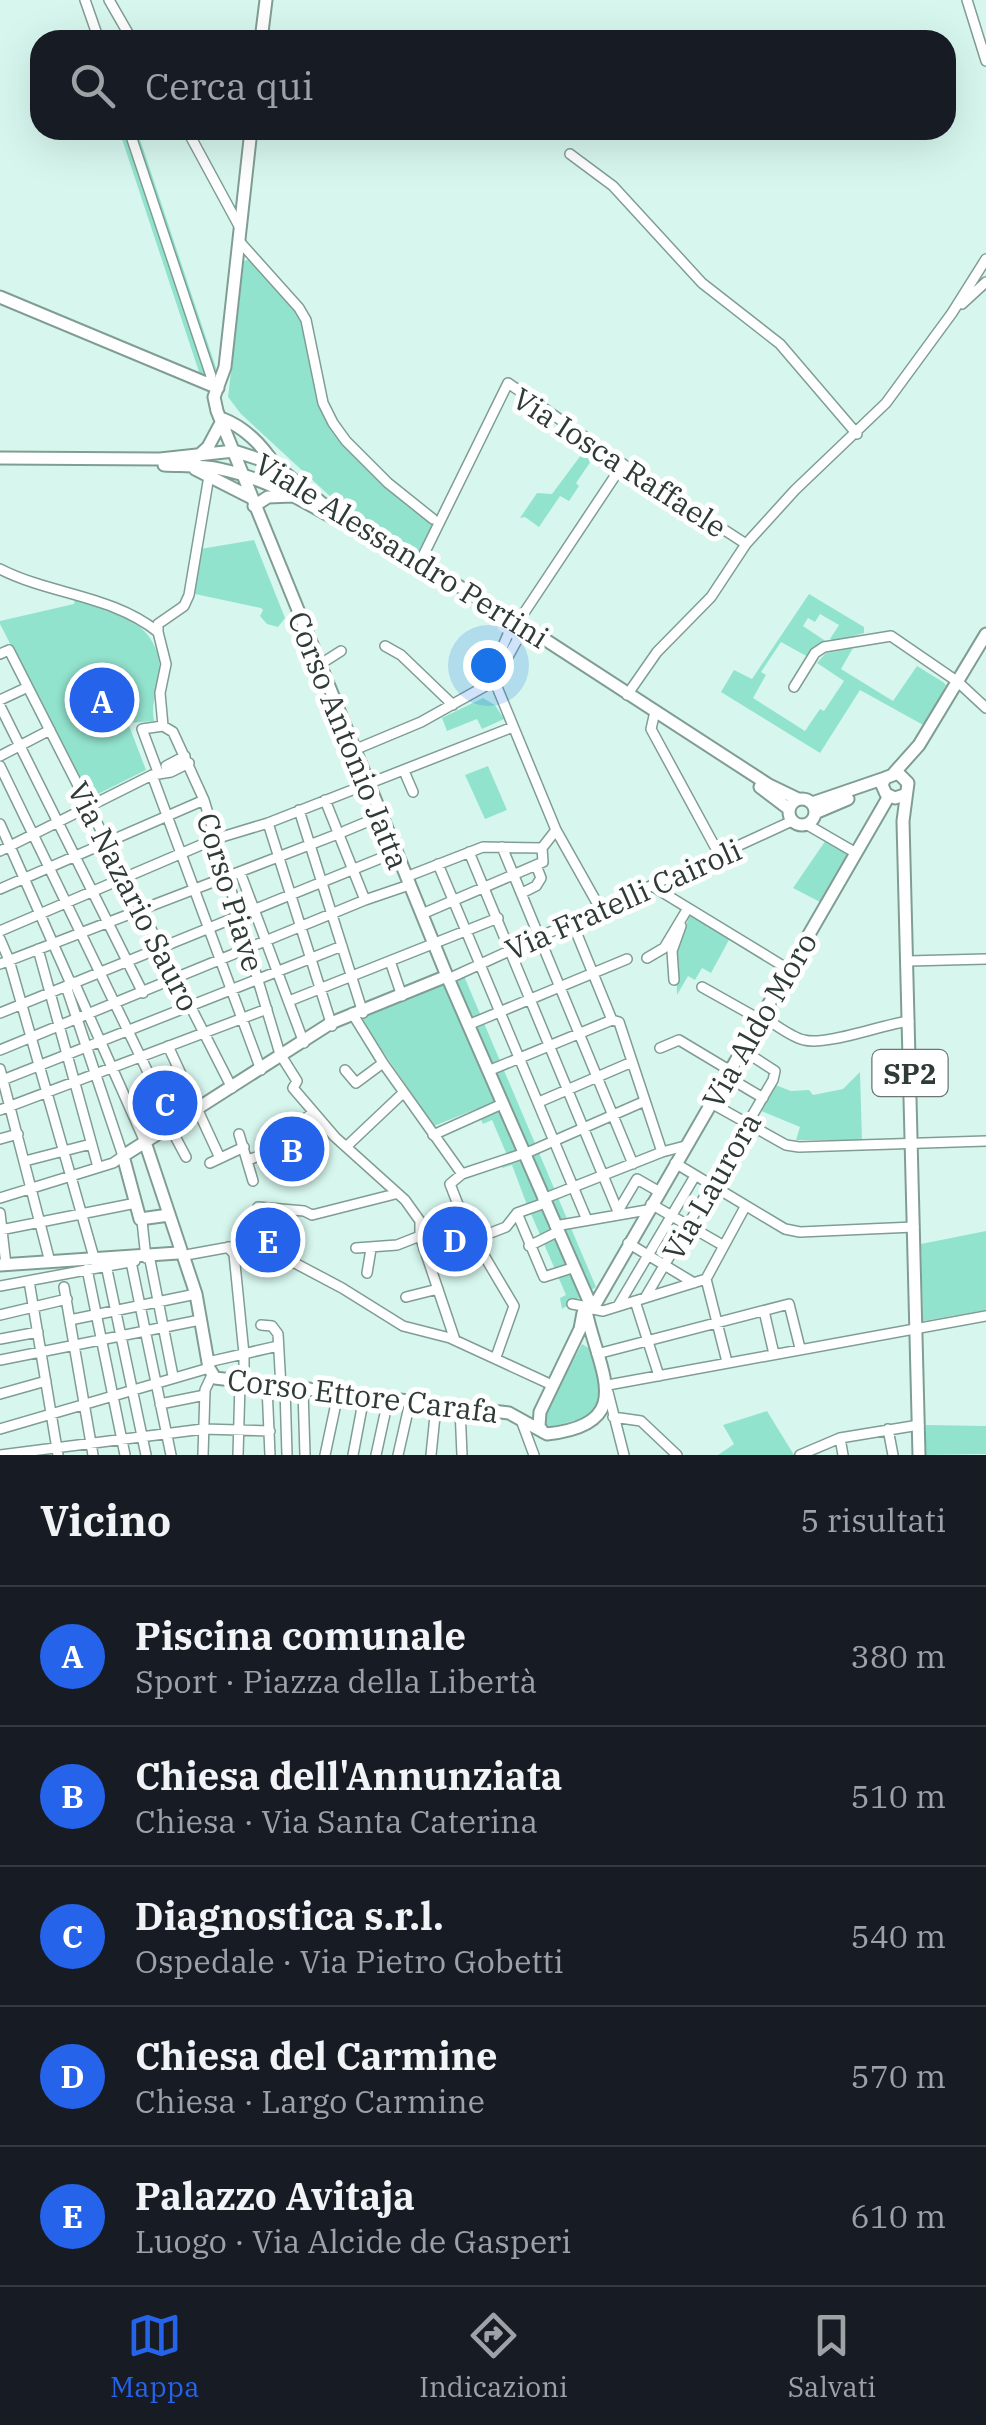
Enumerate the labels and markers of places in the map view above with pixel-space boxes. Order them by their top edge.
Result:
pin: A [70,662,134,738]
pin: C [132,1066,198,1140]
pin: B [260,1112,324,1186]
pin: E [236,1202,300,1278]
pin: D [422,1202,488,1276]

